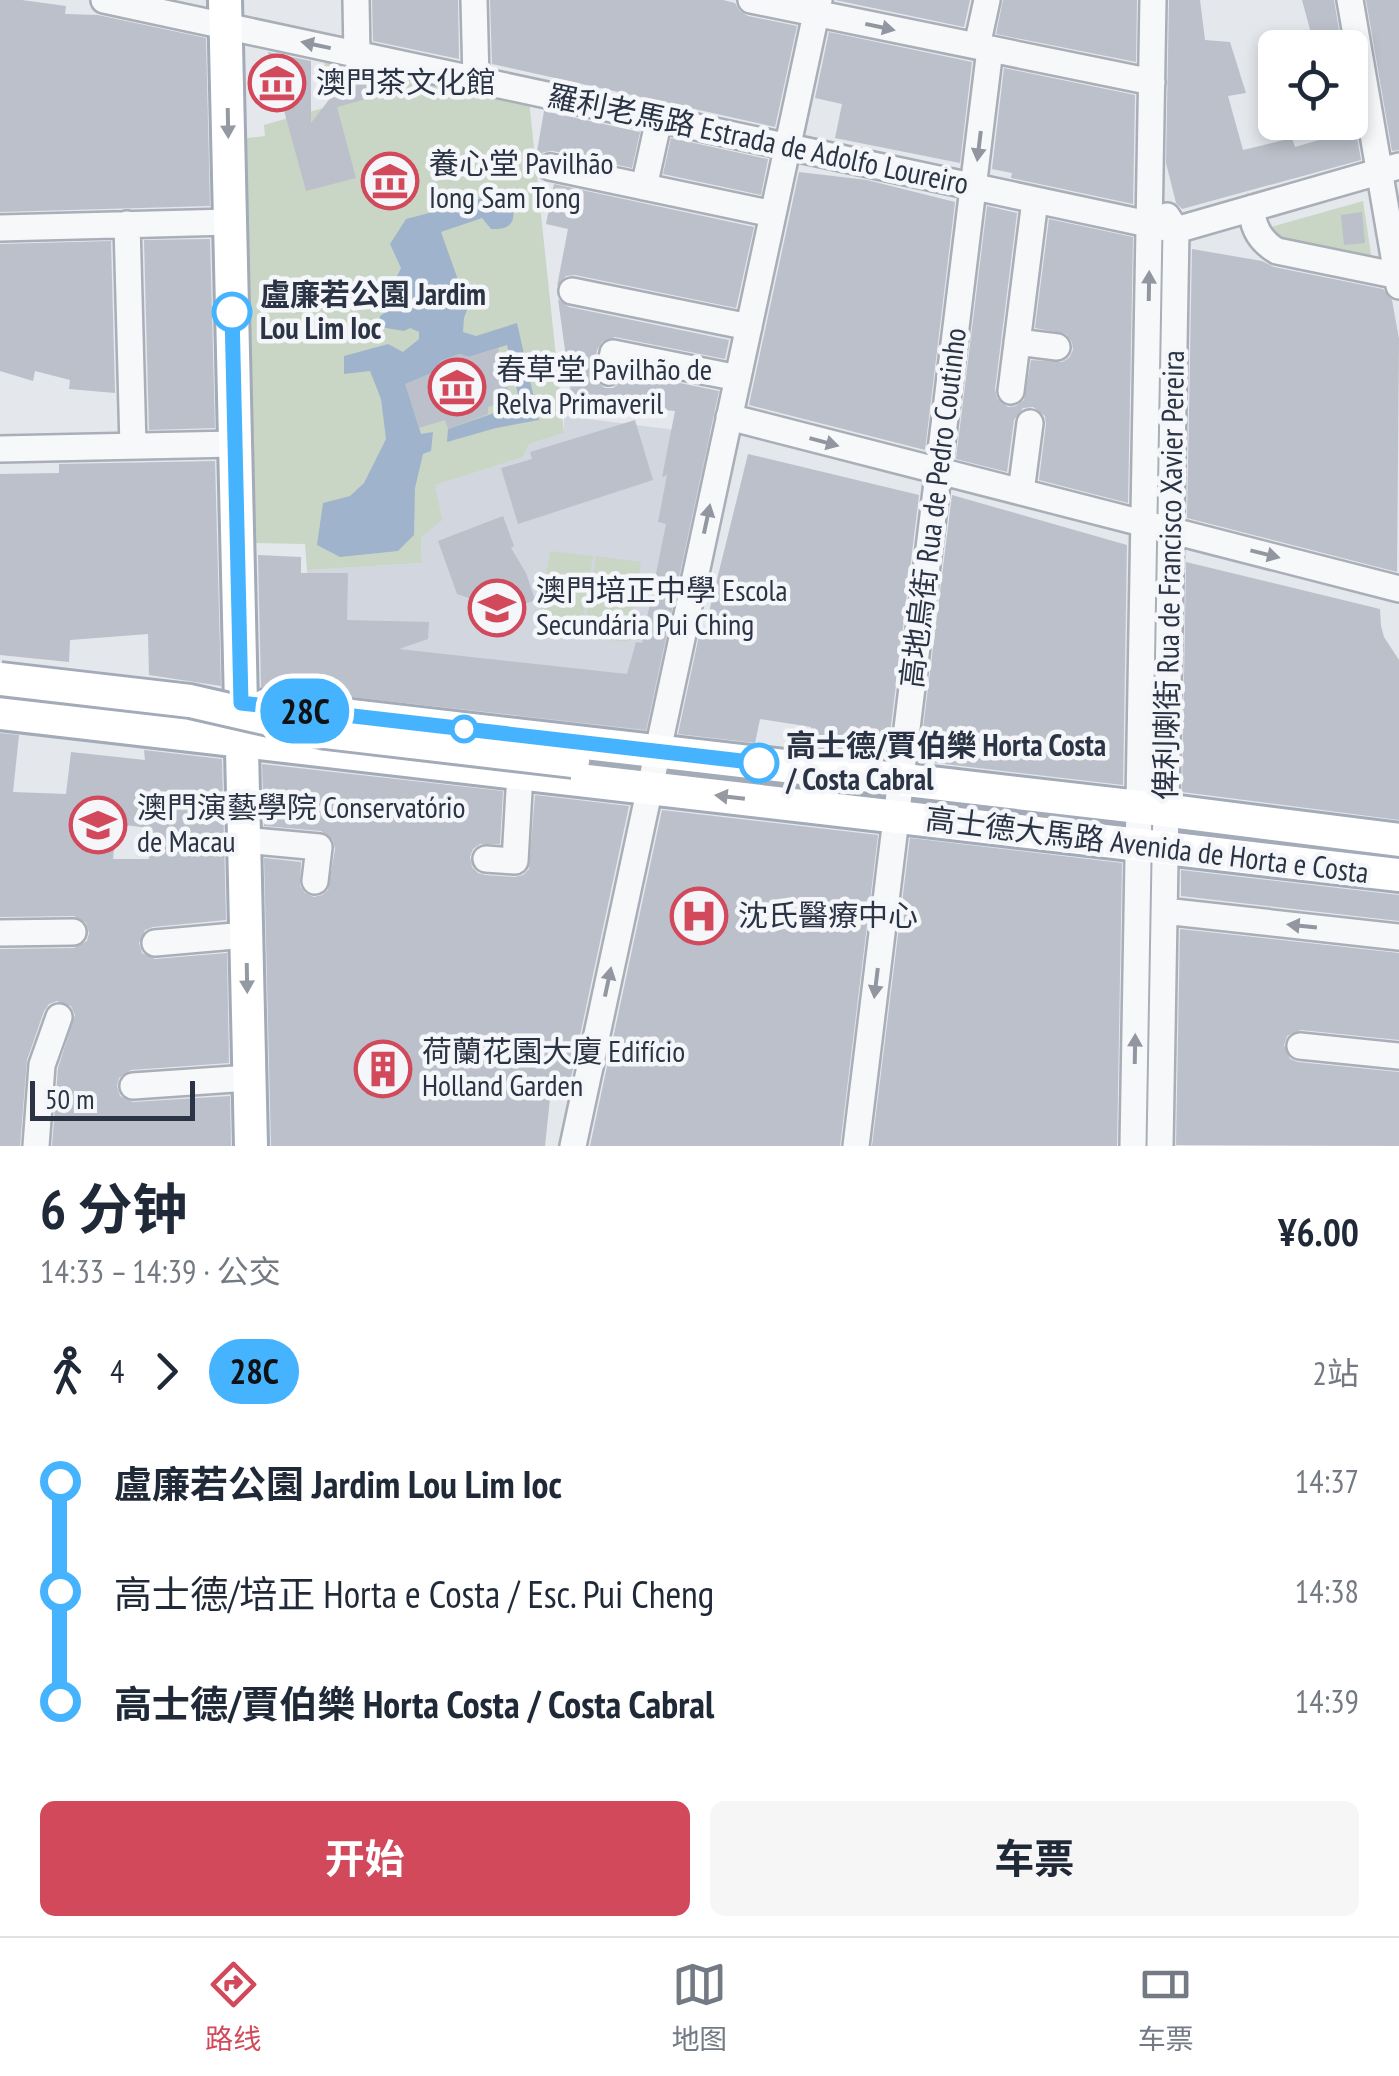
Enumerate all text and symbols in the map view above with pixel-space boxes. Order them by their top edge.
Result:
one-way arrow [865,19,896,35]
map controls [1258,30,1368,140]
button: locate [1258,30,1368,140]
one-way arrow [300,37,331,52]
museum icon: 澳門茶文化館 [247,53,307,113]
place label: 澳門茶文化館 [316,62,496,101]
street label: 羅利老馬路 Estrada de Adolfo Loureiro [544,75,972,202]
one-way arrow [220,108,236,140]
one-way arrow [970,131,986,162]
place label: 養心堂 Pavilhão Iong Sam Tong [429,143,613,216]
museum icon: 養心堂 Pavilhão Iong Sam Tong [360,151,420,211]
one-way arrow [1141,270,1157,302]
place label: 盧廉若公園 Jardim Lou Lim Ioc [260,274,486,347]
marker: 盧廉若公園 Jardim Lou Lim Ioc [213,293,251,331]
street label: 高地烏街 Rua de Pedro Coutinho [891,326,974,690]
place label: 春草堂 Pavilhão de Relva Primaveril [496,349,712,422]
street label: 俾利喇街 Rua de Francisco Xavier Pereira [1145,350,1192,800]
museum icon: 春草堂 Pavilhão de Relva Primaveril [427,357,487,417]
one-way arrow [809,434,840,450]
one-way arrow [700,503,716,534]
one-way arrow [1250,547,1281,563]
place label: 澳門培正中學 Escola Secundária Pui Ching [536,570,788,643]
school or university icon: 澳門培正中學 Escola Secundária Pui Ching [467,578,527,638]
line badge: 28C [248,678,362,744]
text: 28C [280,688,330,734]
unlabelled marker [451,716,477,742]
place label: 高士德/賈伯樂 Horta Costa / Costa Cabral [785,725,1106,798]
marker: 高士德/賈伯樂 Horta Costa / Costa Cabral [740,744,778,782]
place label: 澳門演藝學院 Conservatório de Macau [137,787,465,860]
one-way arrow [713,789,745,805]
school or university icon: 澳門演藝學院 Conservatório de Macau [68,795,128,855]
street label: 高士德大馬路 Avenida de Horta e Costa [923,798,1371,891]
hospital icon: 沈氏醫療中心 [669,886,729,946]
place label: 沈氏醫療中心 [738,895,918,934]
one-way arrow [1286,918,1318,934]
one-way arrow [239,963,255,995]
one-way arrow [601,966,616,997]
one-way arrow [868,967,884,999]
place label: 荷蘭花園大廈 Edifício Holland Garden [422,1031,685,1104]
one-way arrow [1127,1032,1143,1064]
building icon: 荷蘭花園大廈 Edifício Holland Garden [353,1039,413,1099]
scale bar [30,1076,195,1120]
text: 50 m [45,1080,94,1117]
text: 6 分钟 [40,1173,188,1244]
text: ¥6.00 [1278,1207,1359,1256]
text: 14:33 – 14:39 · 公交 [40,1250,281,1292]
icon: walk [40,1344,95,1399]
icon: forward [139,1344,194,1399]
text: 28C [229,1348,279,1394]
text: 4 [110,1350,124,1392]
text: 2站 [1313,1352,1359,1394]
text: 盧廉若公園 Jardim Lou Lim Ioc [114,1459,562,1508]
text: 14:37 [1295,1460,1359,1502]
text: 高士德/培正 Horta e Costa / Esc. Pui Cheng [114,1569,714,1618]
text: 14:38 [1295,1570,1359,1612]
text: 高士德/賈伯樂 Horta Costa / Costa Cabral [114,1679,714,1728]
text: 14:39 [1295,1680,1359,1722]
button: 开始 [40,1801,690,1916]
button: 车票 [710,1801,1359,1916]
tab: 路线 [205,1957,261,2057]
tab: 地图 [671,1957,728,2057]
tab: 车票 [1138,1957,1194,2057]

